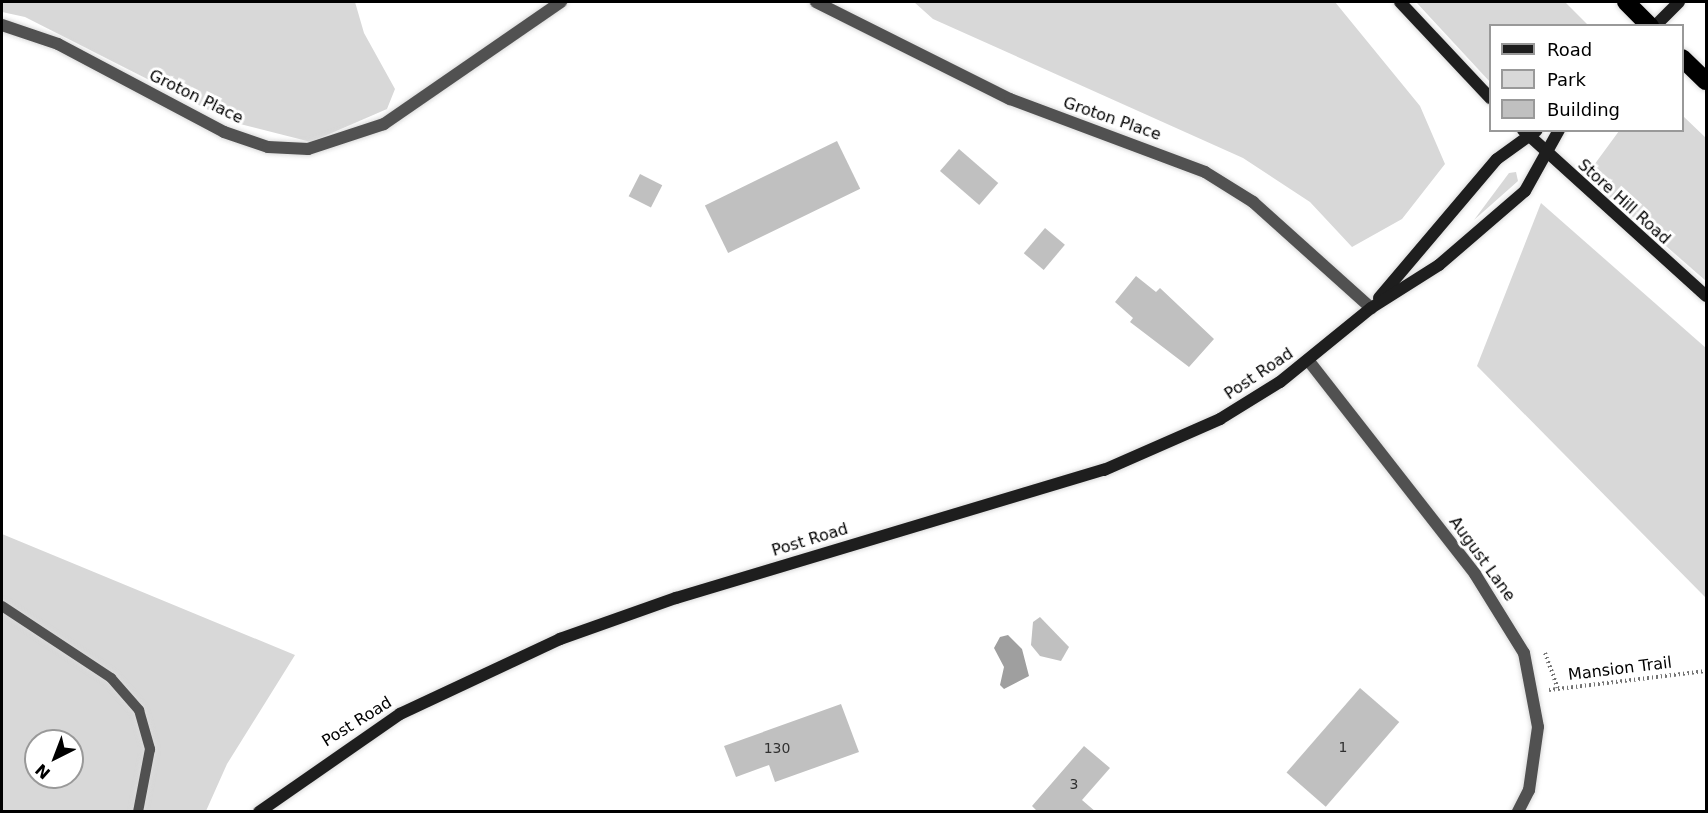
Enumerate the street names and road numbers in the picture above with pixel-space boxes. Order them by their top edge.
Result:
street label: Groton Place [146,66,246,128]
street label: Groton Place [1061,93,1163,145]
street label: Store Hill Road [1574,155,1674,249]
street label: Post Road [1221,344,1297,404]
street label: August Lane [1445,513,1519,605]
street label: Post Road [770,519,850,561]
street label: Mansion Trail [1567,653,1673,685]
street label: Post Road [319,693,395,751]

